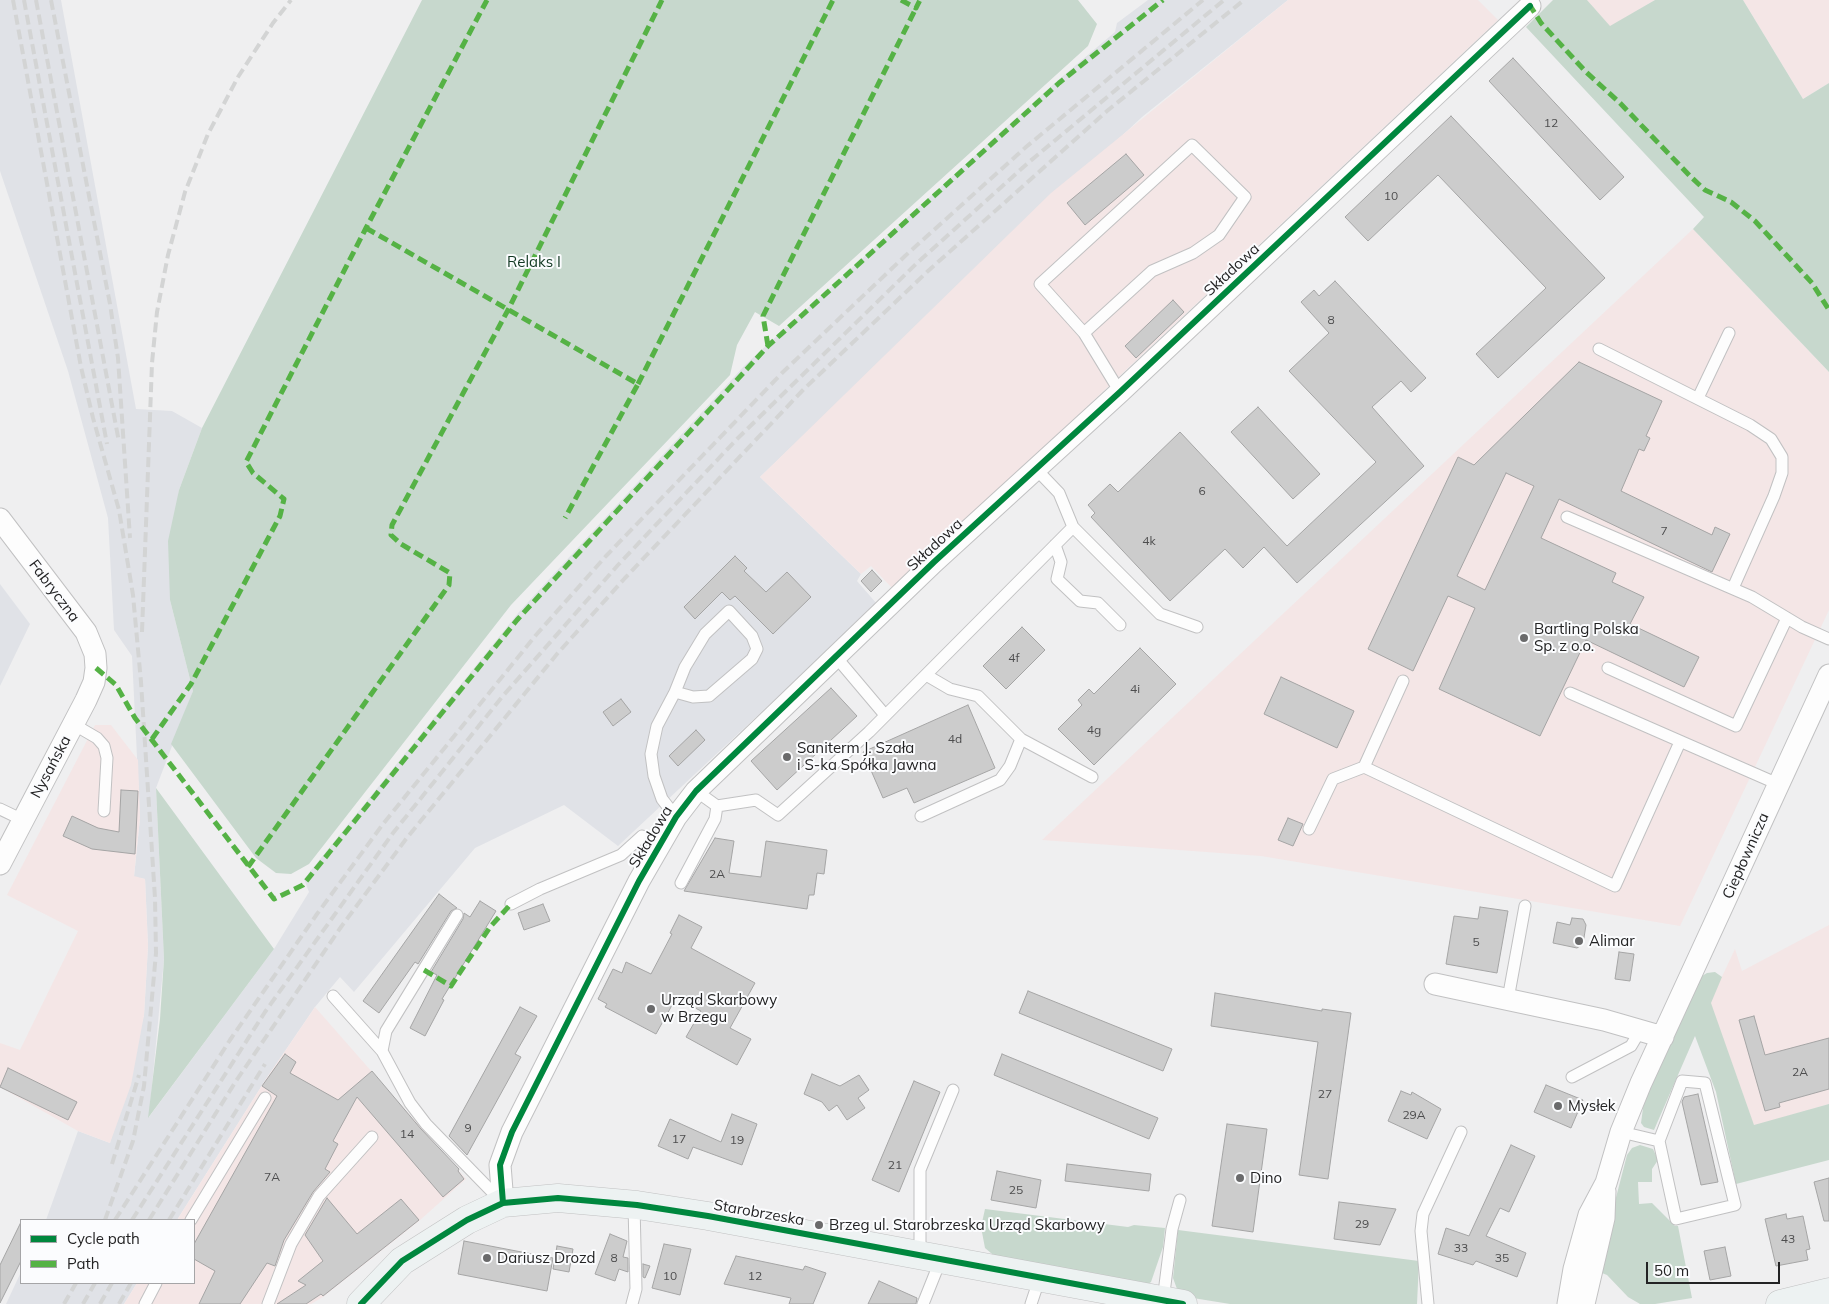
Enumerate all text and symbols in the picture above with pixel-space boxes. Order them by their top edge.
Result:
house number: 12 [1544,116,1558,130]
house number: 10 [1384,189,1398,203]
street label: Składowa [1201,240,1263,300]
park label: Relaks I [507,253,561,271]
house number: 8 [1327,313,1335,327]
house number: 6 [1198,484,1206,498]
street label: Składowa [904,515,966,575]
house number: 7 [1660,524,1668,538]
house number: 4k [1142,534,1156,548]
street label: Fabryczna [25,556,83,626]
place label: Bartling Polska Sp. z o.o. [1534,620,1639,655]
marker: Bartling Polska Sp. z o.o. [1518,632,1530,644]
house number: 4f [1008,651,1020,665]
house number: 4i [1130,682,1140,696]
house number: 4g [1087,723,1101,737]
house number: 4d [948,732,962,746]
street label: Nysańska [27,733,75,801]
place label: Saniterm J. Szała i S-ka Spółka Jawna [797,739,937,774]
marker: Saniterm J. Szała i S-ka Spółka Jawna [781,751,793,763]
street label: Składowa [626,803,676,871]
street label: Ciepłownicza [1719,810,1773,902]
house number: 2A [709,867,725,881]
place label: Alimar [1589,932,1635,950]
house number: 5 [1472,935,1480,949]
marker: Alimar [1573,935,1585,947]
place label: Urząd Skarbowy w Brzegu [661,991,777,1026]
marker: Urząd Skarbowy w Brzegu [645,1003,657,1015]
house number: 2A [1792,1065,1808,1079]
house number: 27 [1318,1087,1332,1101]
place label: Mysłek [1568,1097,1616,1115]
marker: Mysłek [1552,1100,1564,1112]
house number: 29A [1402,1108,1426,1122]
house number: 9 [464,1121,472,1135]
house number: 14 [400,1127,414,1141]
house number: 17 [672,1132,686,1146]
house number: 19 [730,1133,744,1147]
house number: 21 [888,1158,902,1172]
place label: Dino [1250,1169,1282,1187]
house number: 7A [264,1170,280,1184]
marker: Dino [1234,1172,1246,1184]
house number: 25 [1009,1183,1023,1197]
street label: Starobrzeska [712,1196,806,1230]
place label: Brzeg ul. Starobrzeska Urząd Skarbowy [829,1216,1105,1234]
house number: 29 [1355,1217,1369,1231]
legend [20,1219,195,1284]
marker: Brzeg ul. Starobrzeska Urząd Skarbowy [813,1219,825,1231]
text: Cycle path [67,1229,140,1248]
house number: 43 [1781,1232,1795,1246]
house number: 33 [1454,1241,1468,1255]
place label: Dariusz Drozd [497,1249,596,1267]
house number: 8 [610,1251,618,1265]
house number: 35 [1495,1251,1509,1265]
marker: Dariusz Drozd [481,1252,493,1264]
scale bar [1649,1252,1783,1284]
text: Path [67,1254,99,1273]
text: 50 m [1654,1261,1689,1280]
house number: 10 [663,1269,677,1283]
house number: 12 [748,1269,762,1283]

